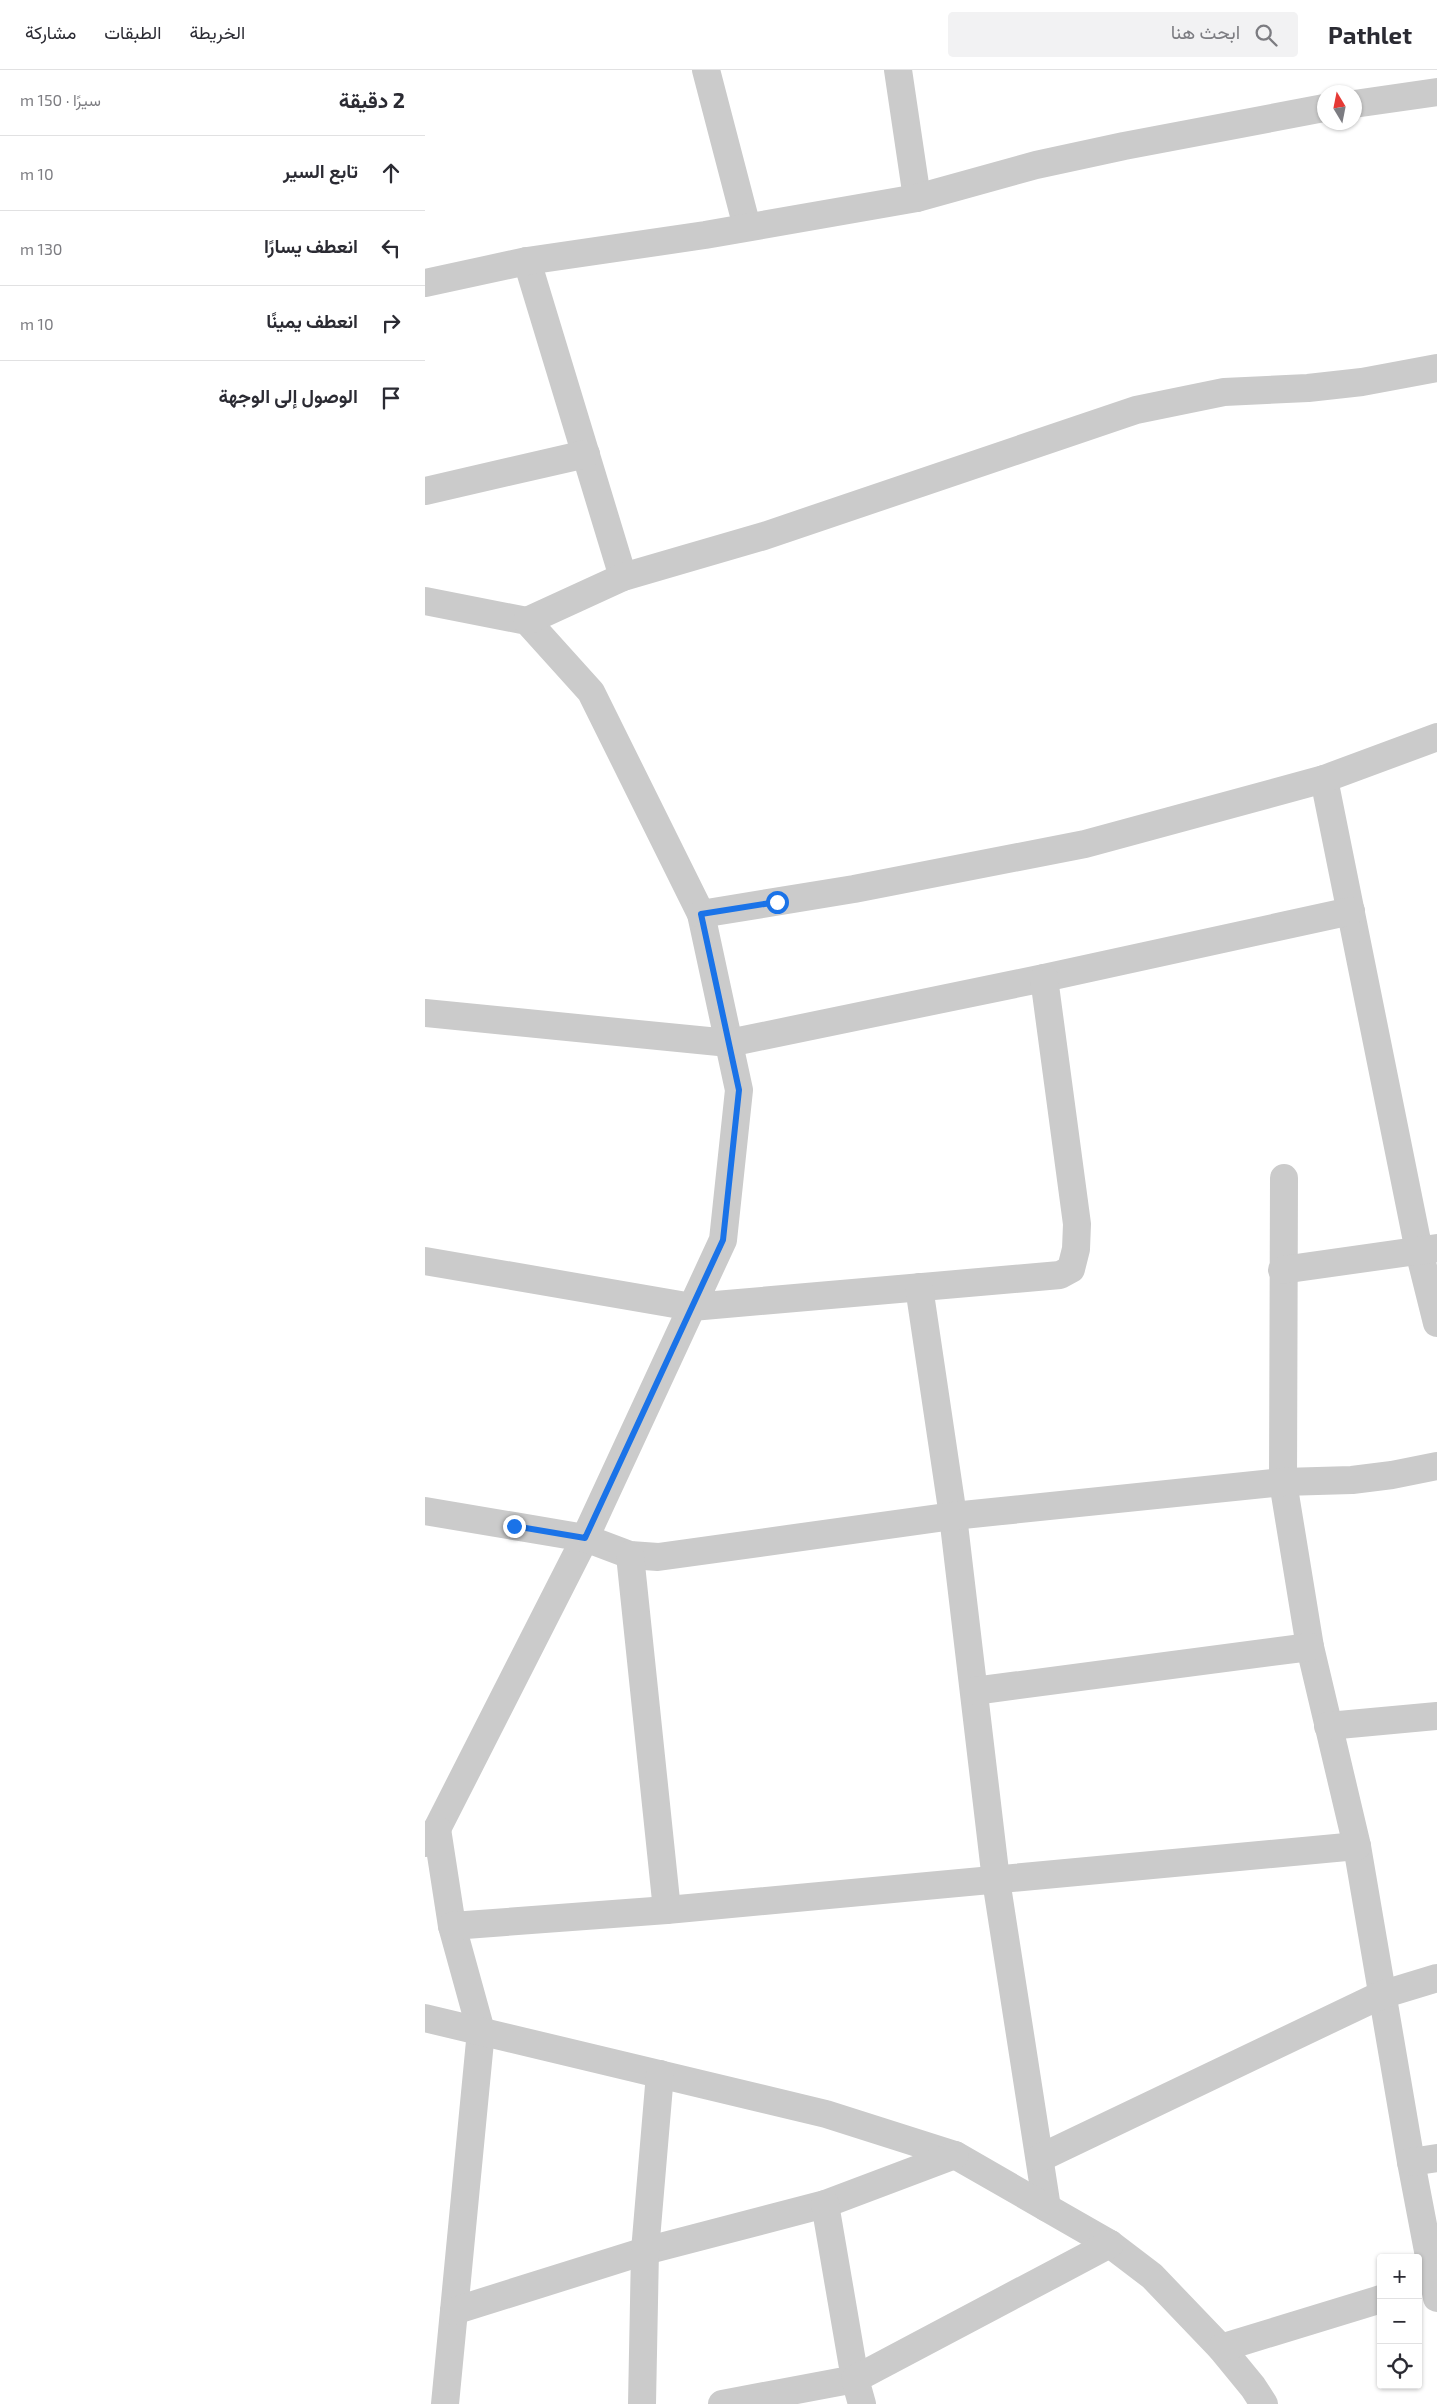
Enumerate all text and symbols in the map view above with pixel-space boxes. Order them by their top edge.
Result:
search box [948,12,1298,57]
text: ابحث هنا [1171,20,1240,43]
text: Pathlet [1328,20,1412,49]
text: مشاركة [25,21,76,43]
text: الطبقات [104,21,161,43]
text: الخريطة [189,21,245,43]
icon: search [1252,21,1280,49]
north arrow [1317,85,1362,130]
text: 2 دقيقة [339,87,405,112]
text: سيرًا · 150 m [20,90,101,109]
text: تابع السير [283,159,358,182]
icon: ahead [377,159,405,187]
text: 10 m [20,164,54,183]
text: انعطف يسارًا [264,234,358,257]
icon: left [377,234,405,262]
text: 130 m [20,239,63,258]
text: انعطف يمينًا [266,309,358,332]
icon: right [377,309,405,337]
text: 10 m [20,314,54,333]
text: الوصول إلى الوجهة [218,384,358,407]
icon: arrive [377,384,405,412]
route start [766,891,789,914]
route end [503,1515,526,1538]
map controls [1377,2254,1422,2389]
button: + [1377,2254,1422,2299]
button: − [1377,2299,1422,2344]
button: locate [1377,2344,1422,2389]

